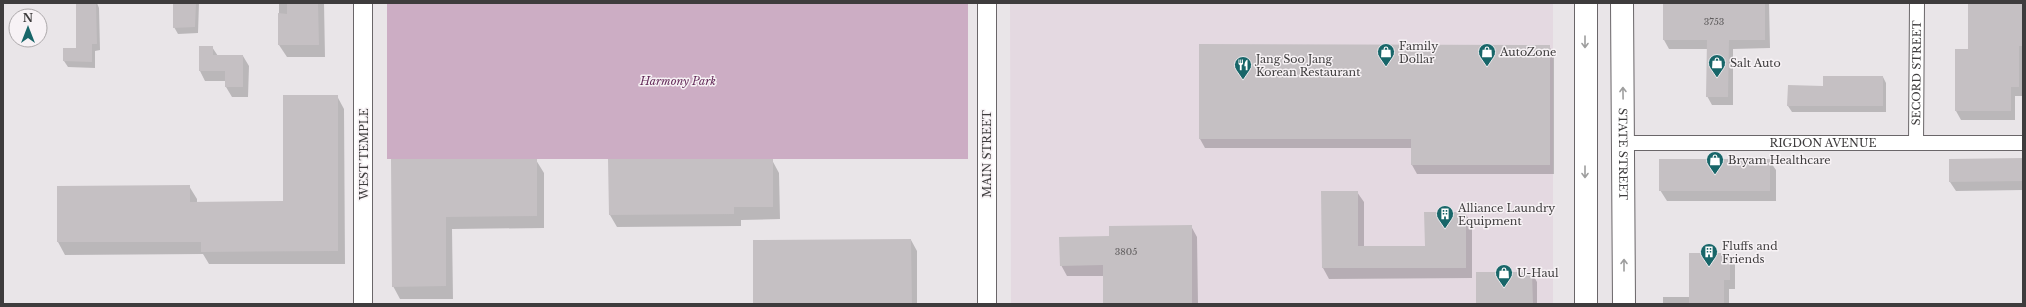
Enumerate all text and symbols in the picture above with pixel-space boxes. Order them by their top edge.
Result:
north arrow [8,8,48,48]
text: N [23,11,34,25]
house number: 3753 [1704,16,1724,27]
street label: SECORD STREET [1909,20,1924,126]
one-way arrow [1581,35,1589,48]
place label: Family Dollar [1399,39,1438,66]
shop icon: Family Dollar [1376,42,1396,67]
shop icon: AutoZone [1477,42,1497,67]
place label: AutoZone [1499,45,1556,59]
place label: Jang Soo Jang Korean Restaurant [1254,52,1361,79]
shop icon: Salt Auto [1707,53,1727,78]
restaurant icon: Jang Soo Jang Korean Restaurant [1233,55,1253,80]
place label: Salt Auto [1730,56,1781,70]
park label: Harmony Park [639,74,716,88]
one-way arrow [1619,87,1627,100]
street label: WEST TEMPLE [357,108,371,201]
street label: STATE STREET [1616,108,1630,200]
street label: MAIN STREET [980,110,994,198]
street label: RIGDON AVENUE [1769,136,1877,150]
shop icon: Bryam Healthcare [1705,150,1725,175]
place label: Bryam Healthcare [1728,153,1831,167]
one-way arrow [1581,165,1589,178]
place label: Alliance Laundry Equipment [1457,201,1555,228]
building icon: Alliance Laundry Equipment [1435,204,1455,229]
place label: Fluffs and Friends [1722,239,1778,266]
building icon: Fluffs and Friends [1699,242,1719,267]
house number: 3805 [1115,246,1137,257]
one-way arrow [1620,259,1628,272]
shop icon: U-Haul [1494,263,1514,288]
place label: U-Haul [1517,266,1559,280]

